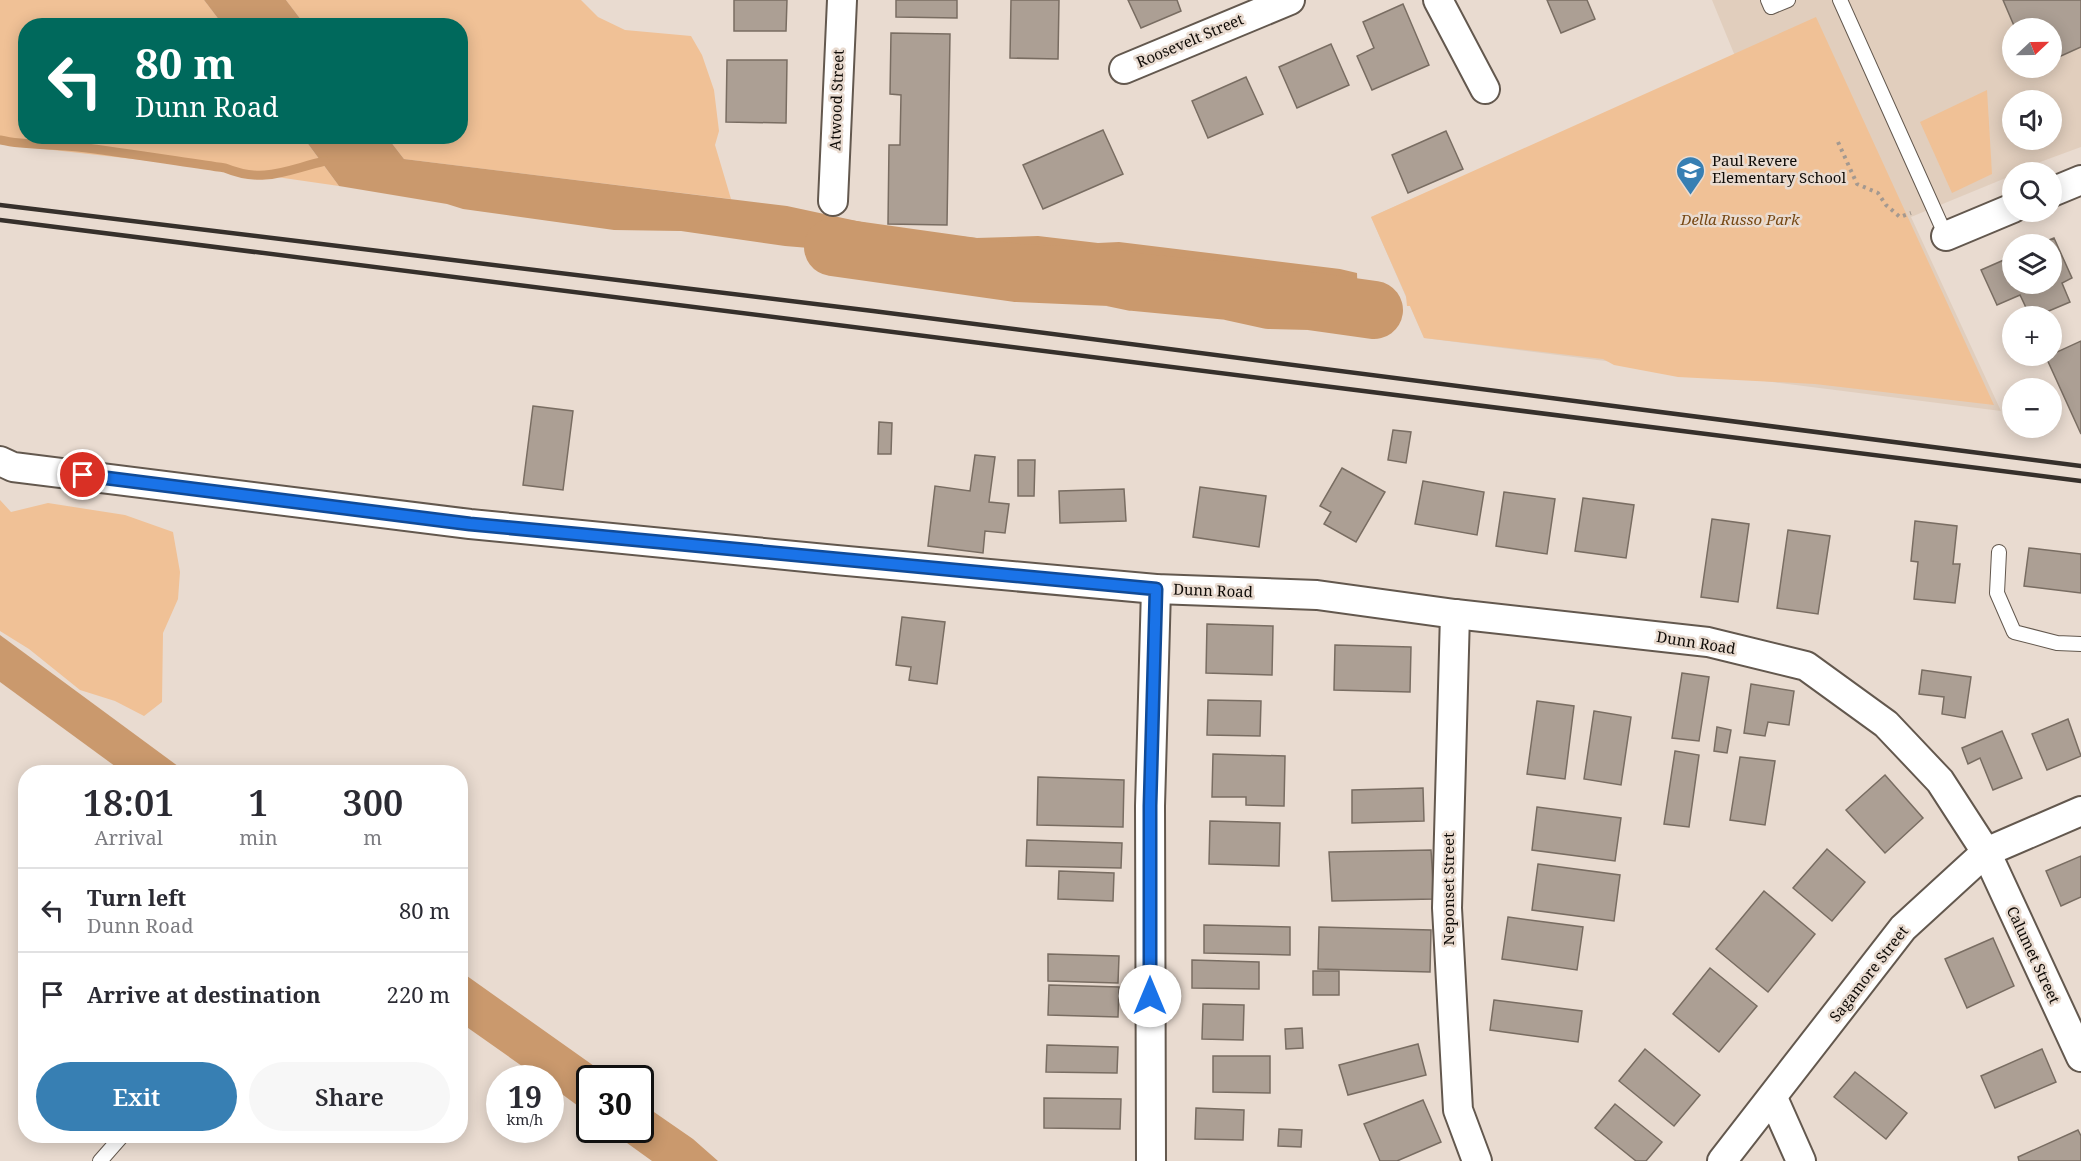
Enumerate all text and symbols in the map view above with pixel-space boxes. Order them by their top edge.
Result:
street label: Roosevelt Street [1133,9,1246,72]
north arrow [2002,18,2062,78]
map controls [2002,18,2062,438]
text: 80 m [135,34,235,91]
icon: left [36,42,114,120]
street label: Atwood Street [824,49,848,151]
text: Dunn Road [135,88,279,125]
button: sound [2002,90,2062,150]
place label: Paul Revere Elementary School [1712,150,1846,187]
school or university icon: Paul Revere Elementary School [1675,154,1707,196]
button: search [2002,162,2062,222]
park label: Della Russo Park [1680,209,1800,229]
button: layers [2002,234,2062,294]
button: + [2002,306,2062,366]
button: − [2002,378,2062,438]
pin [57,449,108,500]
icon: arrive [66,458,99,491]
street label: Dunn Road [1173,579,1253,601]
street label: Dunn Road [1655,626,1737,658]
text: 18:01 [83,778,175,827]
text: 1 [248,778,269,827]
text: 300 [342,778,403,827]
text: Arrival [94,824,163,851]
text: min [239,824,278,851]
text: m [363,824,382,851]
street label: Neponset Street [1438,833,1458,945]
text: Turn left [87,882,186,912]
icon: left [36,894,69,927]
text: 80 m [399,895,450,925]
street label: Calumet Street [2003,903,2065,1006]
text: Dunn Road [87,912,193,939]
street label: Sagamore Street [1824,921,1912,1026]
position arrow [1118,964,1182,1028]
icon: arrive [36,978,69,1011]
text: Arrive at destination [87,979,321,1009]
text: 220 m [387,979,450,1009]
button: Exit [36,1062,237,1131]
button: Share [249,1062,450,1131]
speed limit sign: 30 [576,1065,654,1143]
text: 19 [508,1076,542,1117]
text: km/h [507,1109,543,1129]

